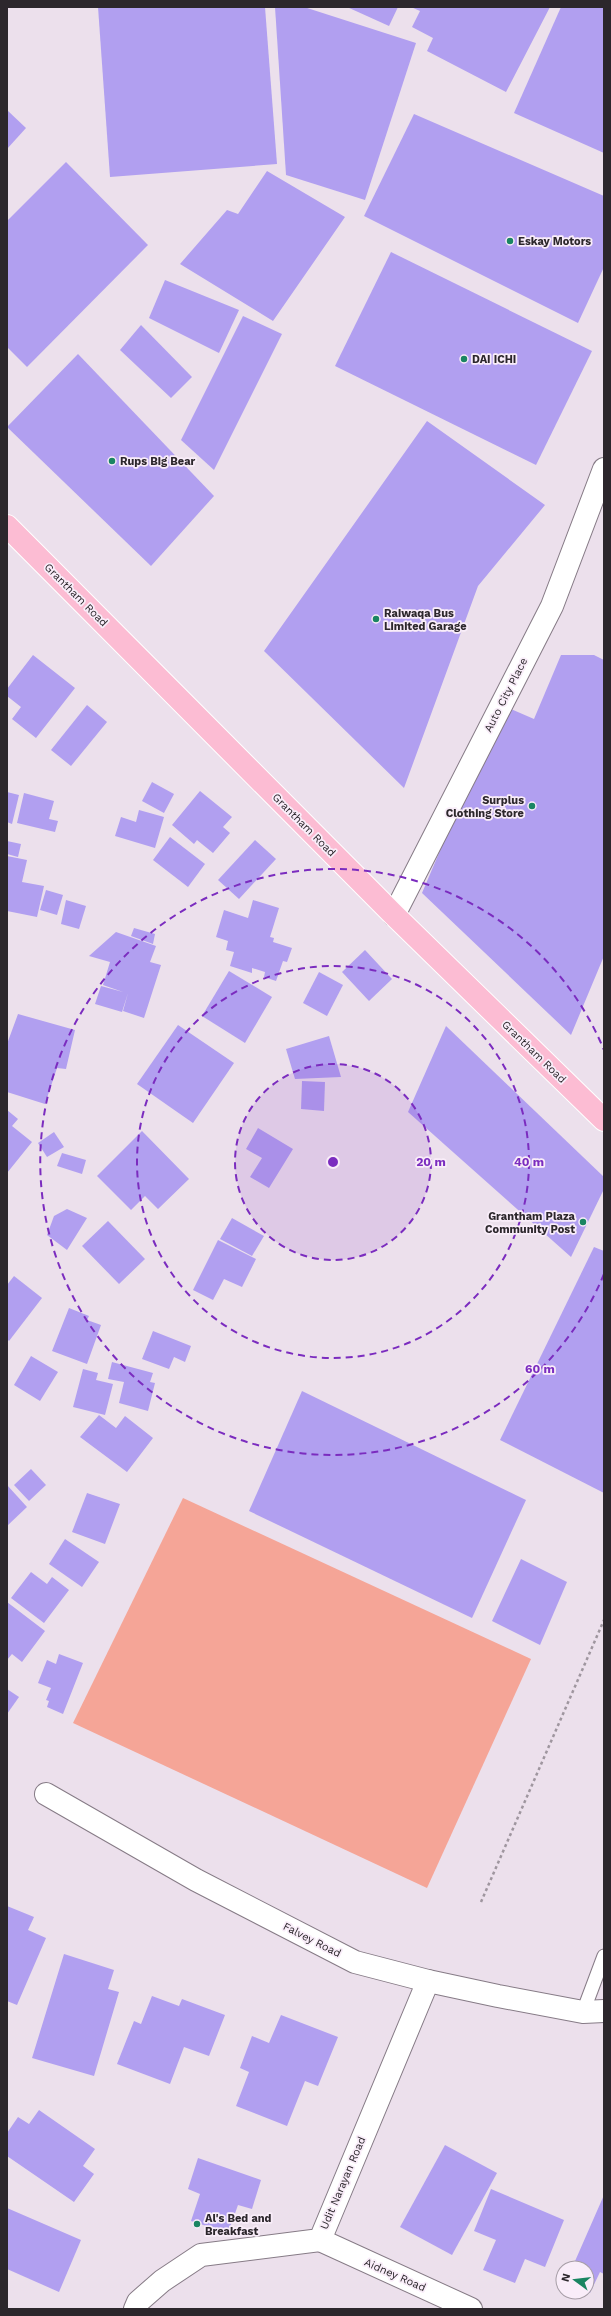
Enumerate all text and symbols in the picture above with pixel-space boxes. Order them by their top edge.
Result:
place label: Eskay Motors [518,235,591,248]
marker: Eskay Motors [505,236,515,246]
place label: DAI ICHI [472,353,516,366]
marker: DAI ICHI [459,354,469,364]
place label: Rups Big Bear [120,455,196,468]
marker: Rups Big Bear [107,456,117,466]
street label: Grantham Road [42,561,110,629]
place label: Raiwaqa Bus Limited Garage [384,607,467,633]
marker: Raiwaqa Bus Limited Garage [371,614,381,624]
street label: Auto City Place [482,656,530,734]
street label: Grantham Road [270,791,338,859]
place label: Surplus Clothing Store [446,794,524,820]
marker: Surplus Clothing Store [527,801,537,811]
street label: Grantham Road [499,1018,569,1086]
centre of rings [326,1155,340,1169]
text: 20 m [416,1155,446,1169]
text: 40 m [514,1155,544,1169]
place label: Grantham Plaza Community Post [485,1210,576,1236]
marker: Grantham Plaza Community Post [578,1217,588,1227]
text: 60 m [525,1362,555,1376]
street label: Falvey Road [281,1920,343,1960]
street label: Udit Narayan Road [318,2135,368,2231]
place label: Al's Bed and Breakfast [205,2212,272,2238]
marker: Al's Bed and Breakfast [192,2219,202,2229]
street label: Aidney Road [362,2256,428,2294]
north arrow [555,2260,595,2300]
text: N [558,2272,573,2283]

